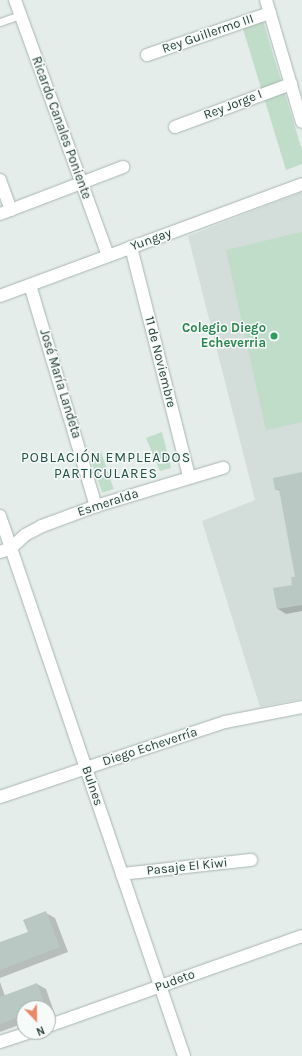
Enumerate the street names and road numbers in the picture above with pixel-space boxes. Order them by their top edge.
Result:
street label: Rey Guillermo III [160,11,256,57]
street label: Ricardo Canales Poniente [28,54,94,202]
street label: Rey Jorge I [202,87,264,123]
street label: Yungay [128,225,174,255]
street label: 11 de Noviembre [141,315,179,409]
street label: José María Landeta [36,327,84,441]
street label: Esmeralda [75,486,141,520]
street label: Diego Echeverría [101,724,199,770]
street label: Bulnes [78,764,106,808]
street label: Pasaje El Kiwi [146,855,228,879]
street label: Pudeto [153,967,197,995]

